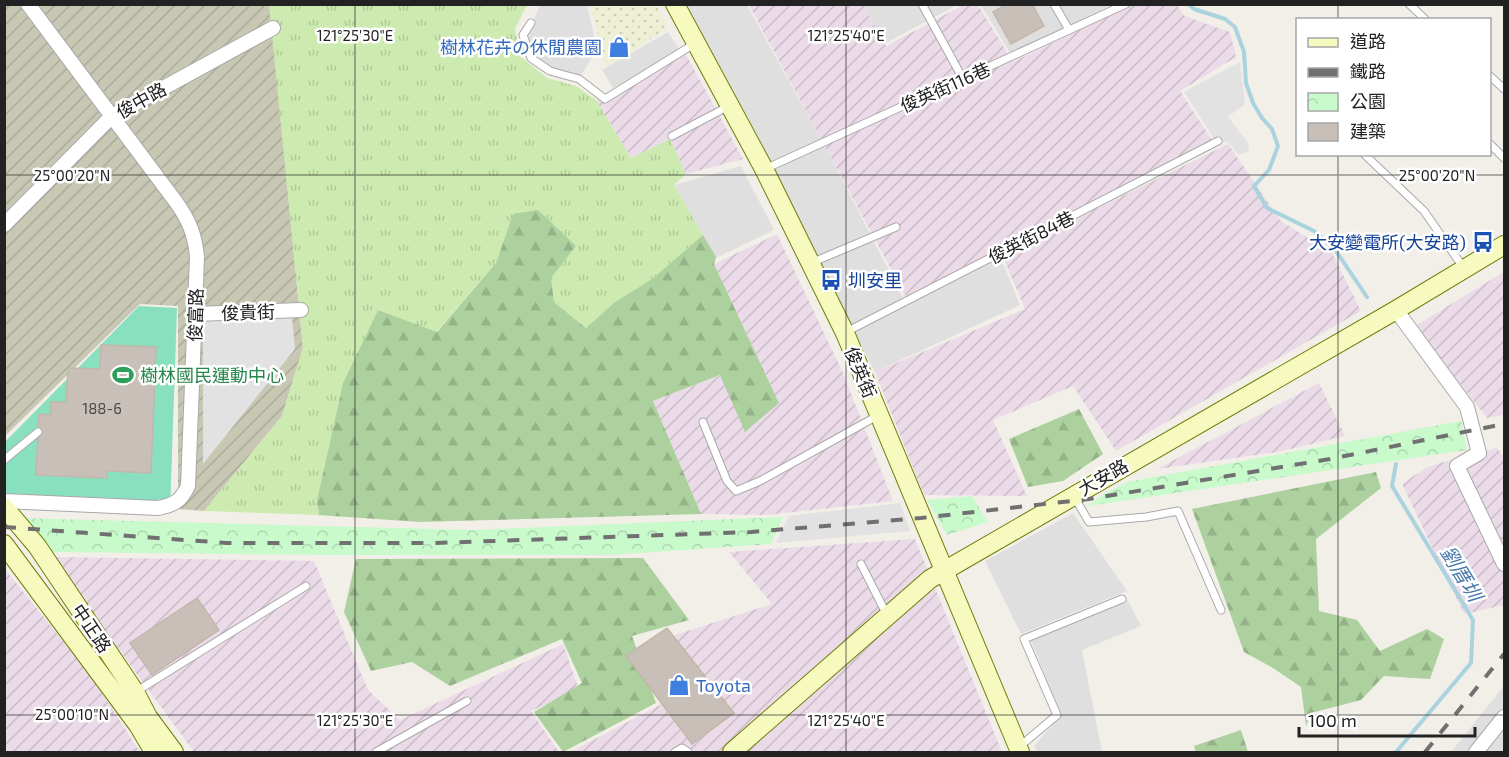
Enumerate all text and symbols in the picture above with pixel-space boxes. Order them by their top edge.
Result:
legend [1296,18,1491,156]
text: 121°25'30"E [317,26,393,44]
text: 121°25'40"E [807,26,885,44]
text: 道路 [1350,30,1386,52]
shop icon: 樹林花卉の休閒農園 [607,35,631,59]
place label: 樹林花卉の休閒農園 [440,36,602,58]
street label: 俊英街116巷 [896,57,994,117]
text: 鐵路 [1350,60,1386,82]
street label: 俊中路 [112,77,170,123]
text: 公園 [1350,90,1386,112]
text: 建築 [1350,120,1386,142]
text: 25°00'20"N [34,166,110,184]
text: 25°00'20"N [1399,166,1475,184]
street label: 俊英街84巷 [984,206,1078,268]
bus stop icon: 大安變電所(大安路) [1471,230,1495,254]
place label: 大安變電所(大安路) [1309,231,1466,253]
bus stop icon: 圳安里 [819,268,843,292]
place label: 圳安里 [848,269,902,291]
street label: 俊富路 [183,288,207,342]
street label: 俊貴街 [221,300,275,324]
street label: 俊英街 [840,343,882,401]
sports icon: 樹林國民運動中心 [111,363,135,387]
place label: 樹林國民運動中心 [140,364,284,386]
house number: 188-6 [82,399,122,417]
street label: 大安路 [1074,454,1132,500]
water label: 劉厝圳 [1436,541,1489,607]
street label: 中正路 [68,599,116,657]
shop icon: Toyota [667,673,691,697]
place label: Toyota [696,674,751,696]
scale bar [1299,700,1474,738]
text: 25°00'10"N [35,705,109,723]
text: 100 m [1308,709,1357,731]
text: 121°25'30"E [317,711,393,729]
text: 121°25'40"E [807,711,885,729]

